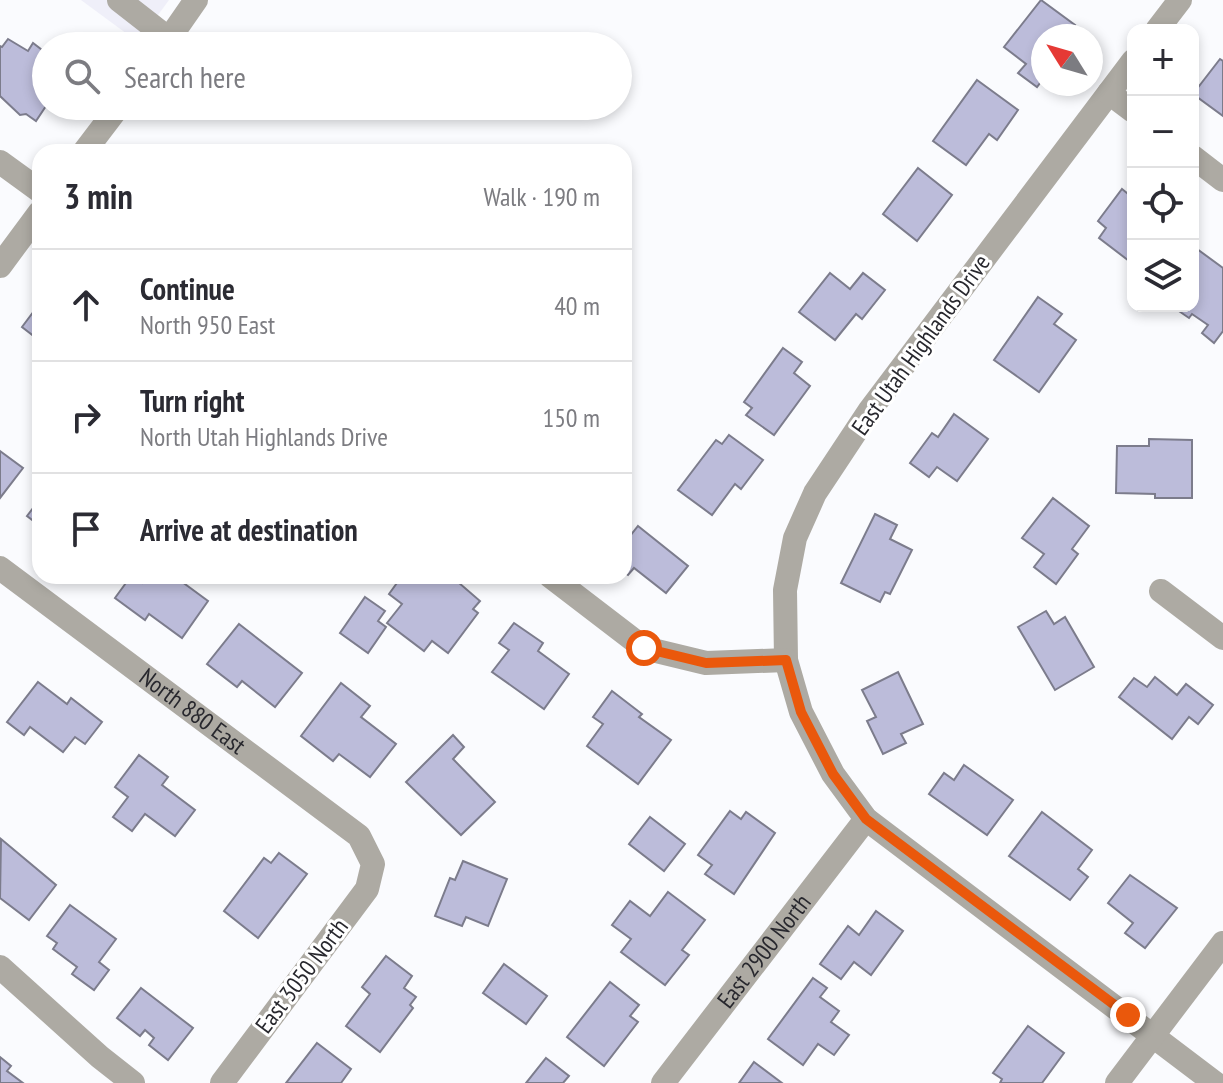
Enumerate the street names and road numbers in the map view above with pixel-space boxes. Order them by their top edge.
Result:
street label: East Utah Highlands Drive [845,248,997,441]
street label: North 880 East [133,661,252,761]
street label: East 2900 North [710,888,817,1014]
street label: East 3050 North [248,912,355,1039]

